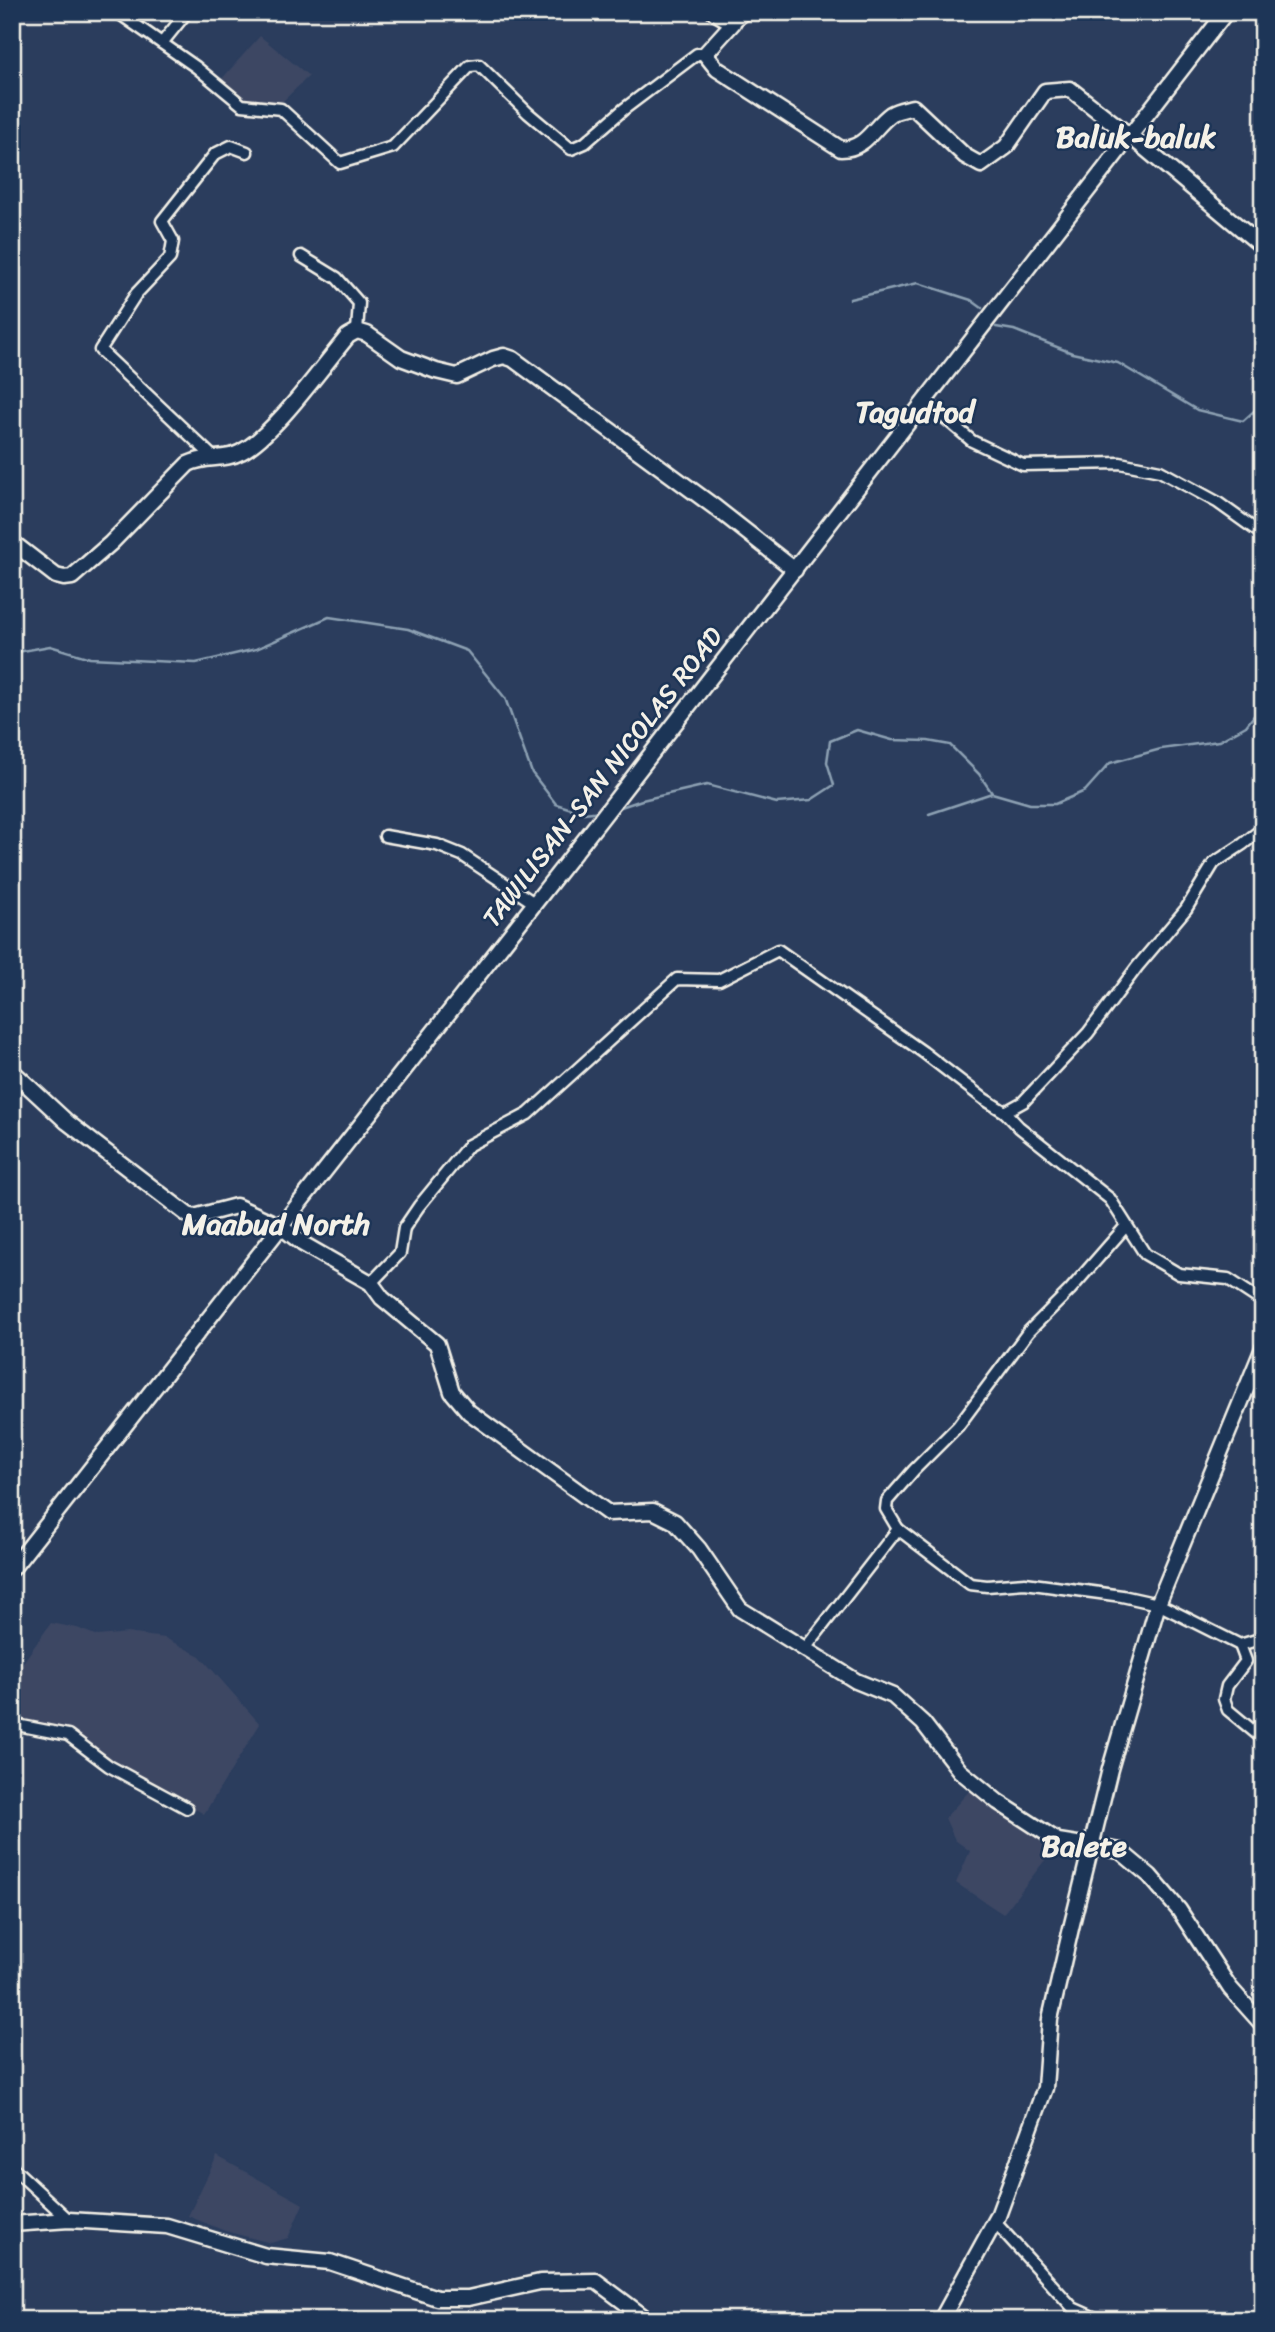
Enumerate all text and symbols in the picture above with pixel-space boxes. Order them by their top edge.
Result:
district label: Baluk-baluk [1056,110,1217,164]
district label: Tagudtod [856,385,978,439]
street label: TAWILISAN-SAN NICOLAS ROAD [469,616,735,938]
district label: Maabud North [181,1197,370,1251]
district label: Balete [1041,1819,1127,1873]

